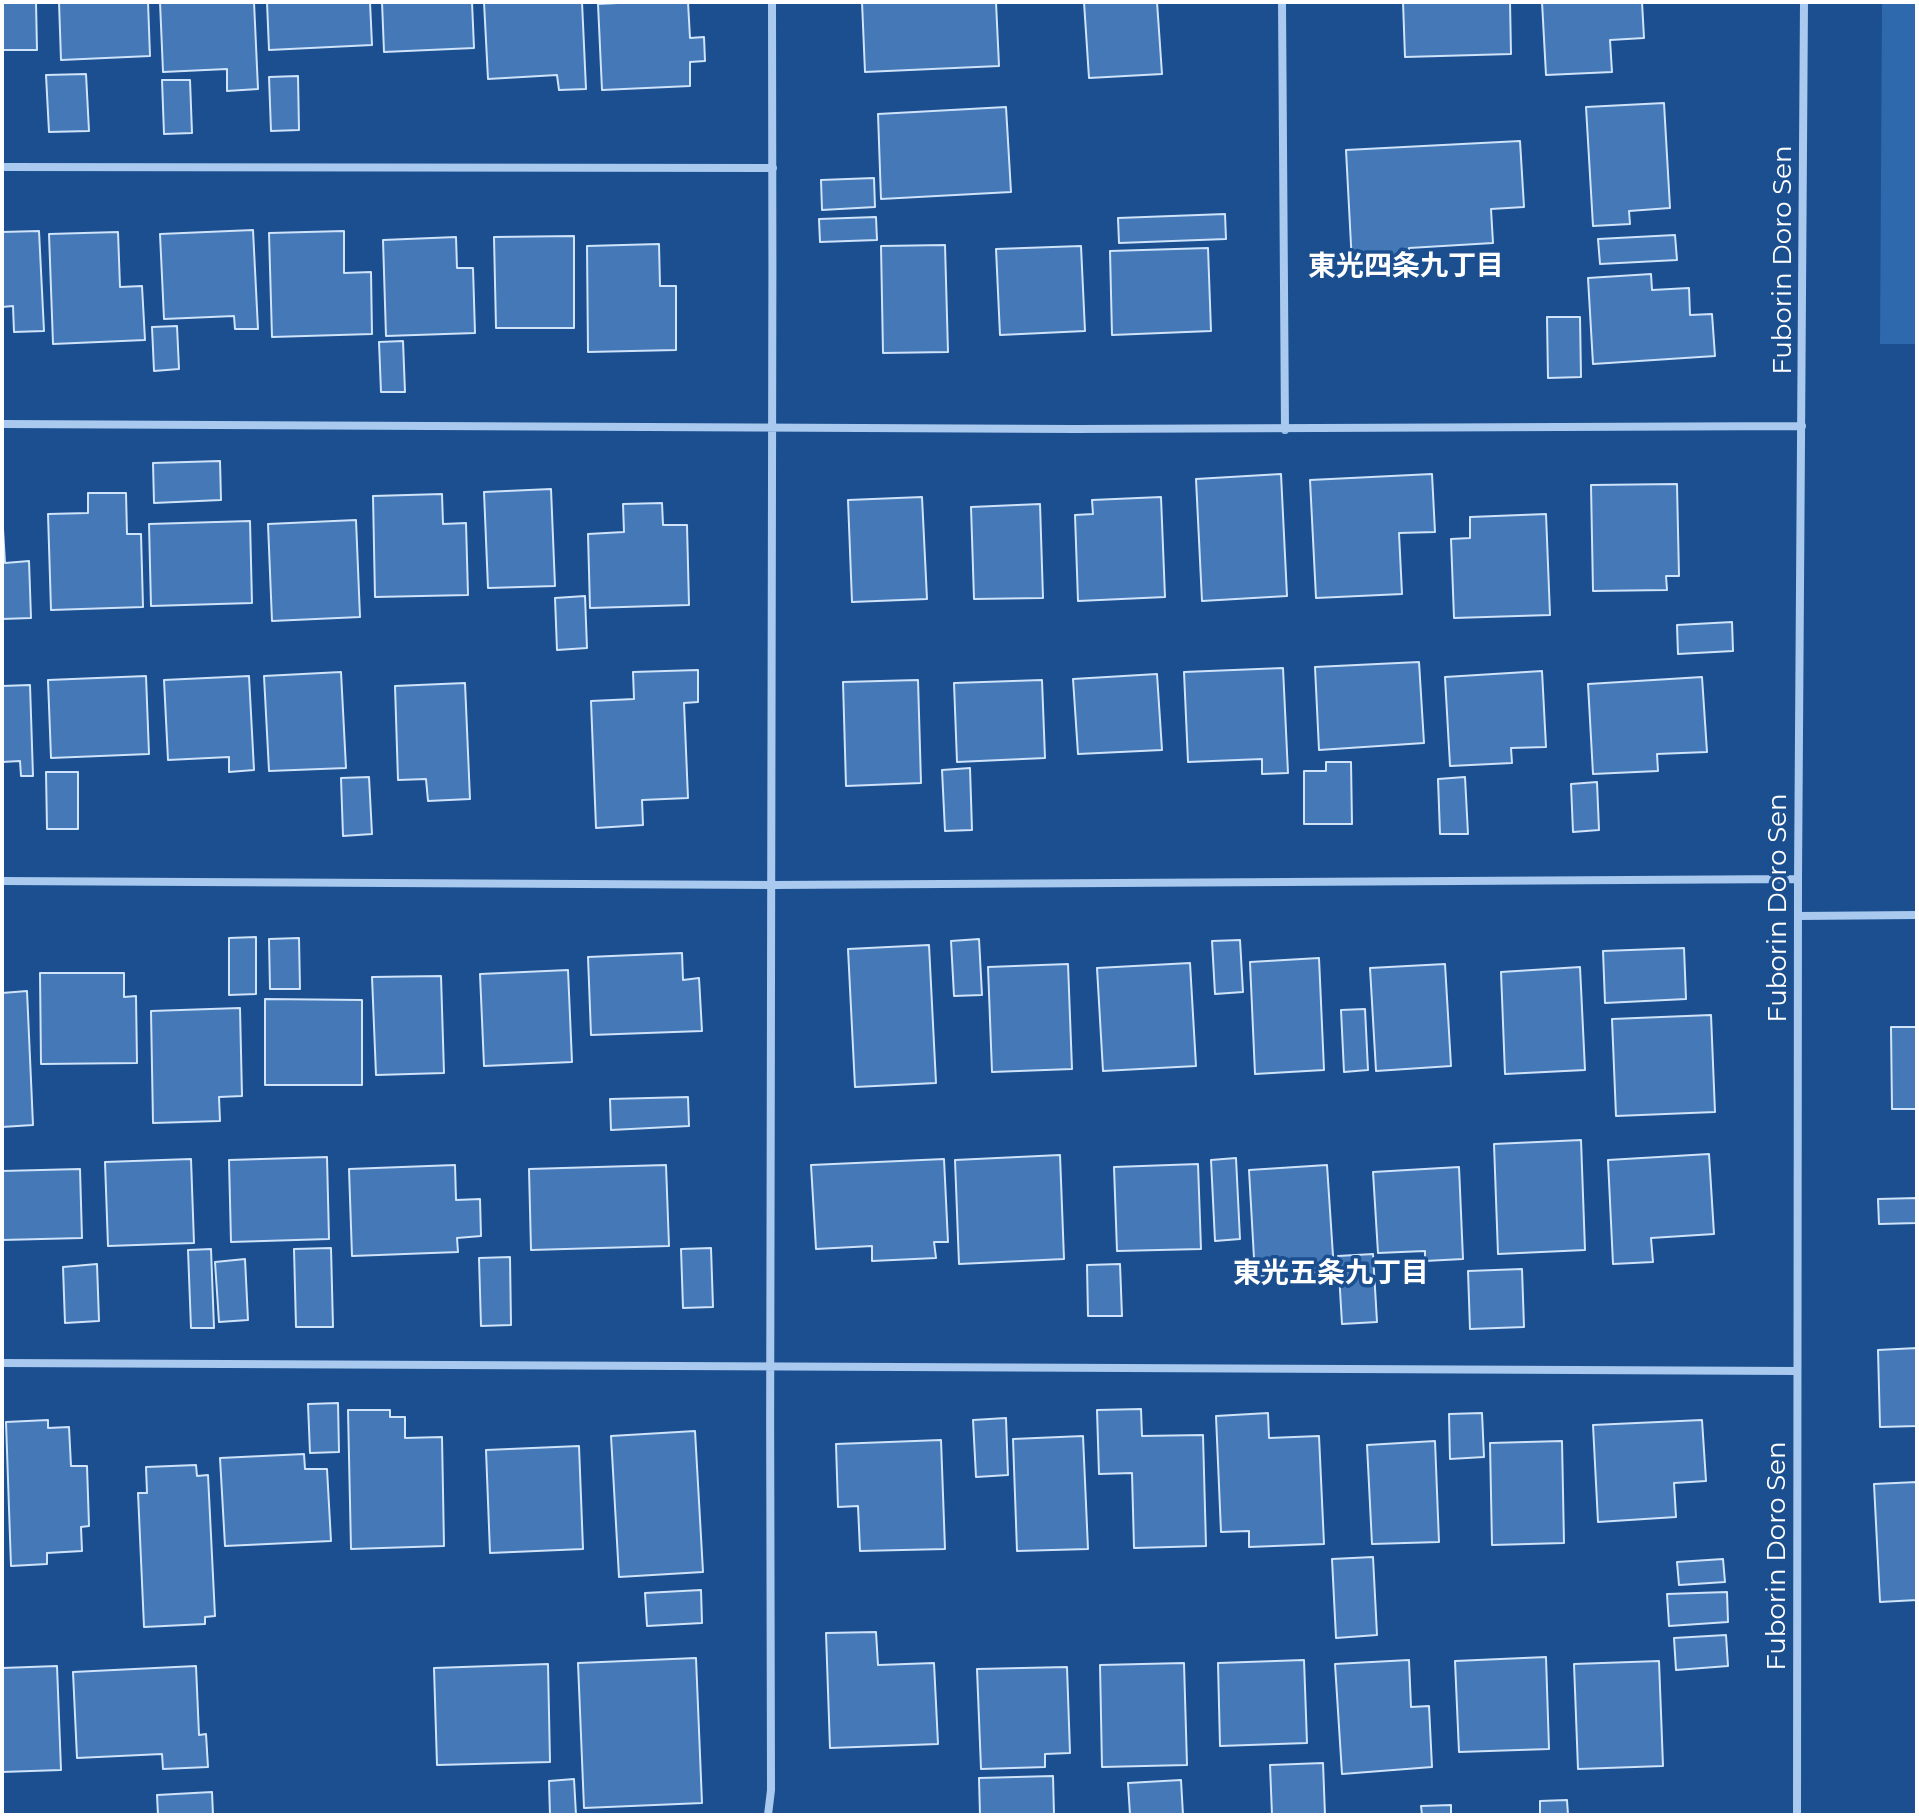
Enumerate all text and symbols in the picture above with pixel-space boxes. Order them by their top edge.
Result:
street label: Fuborin Doro Sen [1767,145,1799,375]
district label: 東光四条九丁目 [1308,250,1504,284]
street label: Fuborin Doro Sen [1762,793,1794,1023]
district label: 東光五条九丁目 [1233,1257,1429,1291]
street label: Fuborin Doro Sen [1761,1441,1793,1671]

